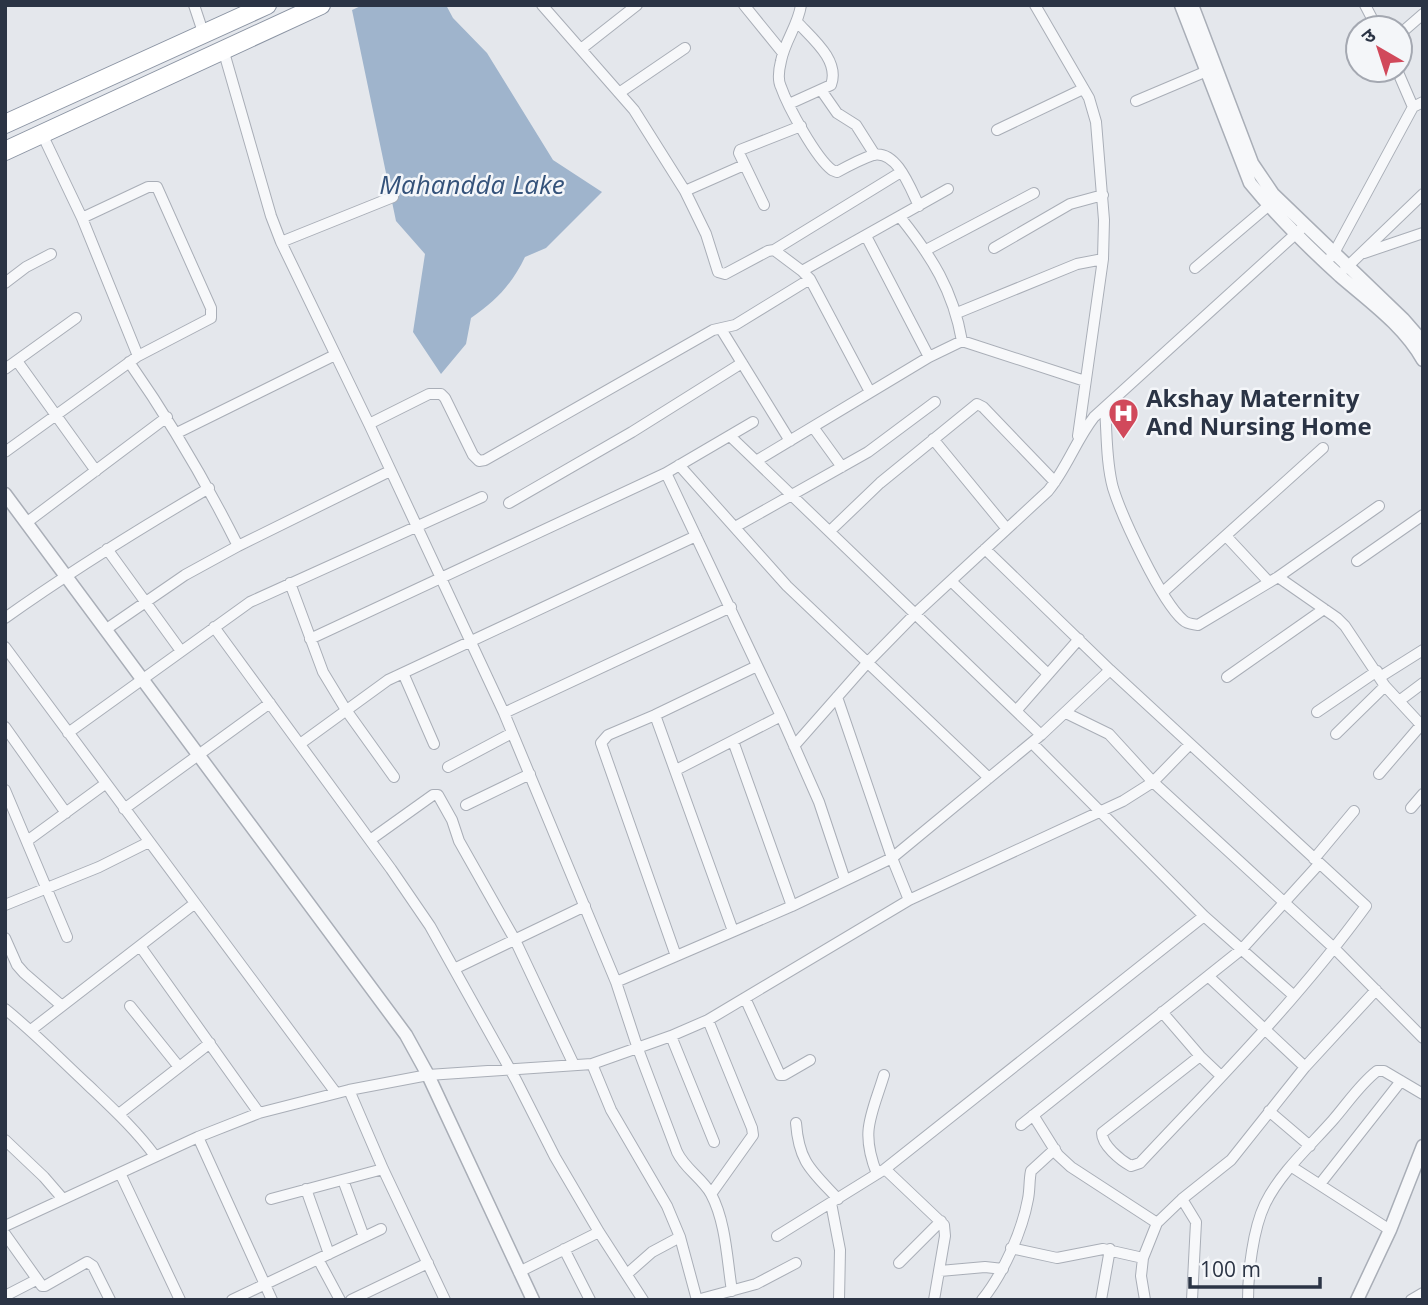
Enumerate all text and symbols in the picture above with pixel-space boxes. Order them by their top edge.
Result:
north arrow [1344,14,1414,84]
text: उ [1356,22,1381,49]
water label: Mahandda Lake [379,166,565,202]
place label: Akshay Maternity And Nursing Home [1146,381,1372,442]
hospital icon: Akshay Maternity And Nursing Home [1106,396,1140,440]
scale bar [1190,1246,1320,1290]
text: 100 m [1200,1255,1261,1283]

